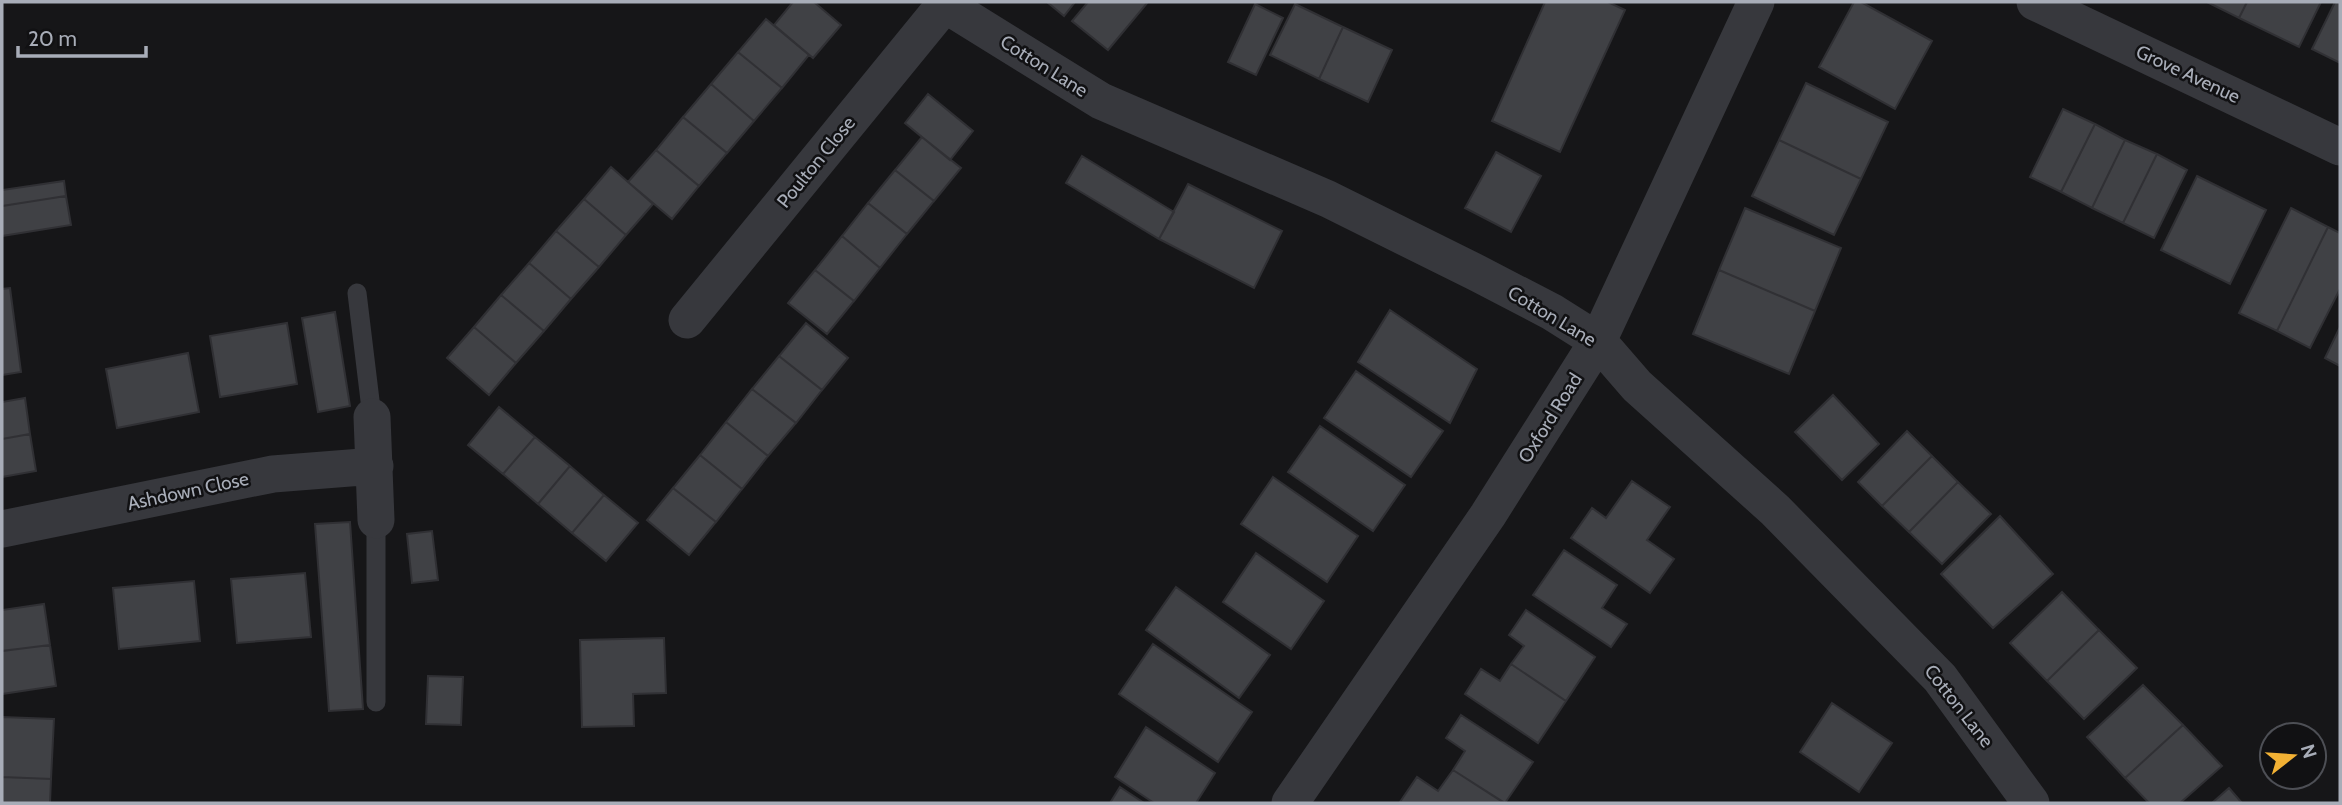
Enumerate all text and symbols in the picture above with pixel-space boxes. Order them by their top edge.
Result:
scale bar [18,14,145,58]
text: 20 m [28,26,77,51]
street label: Cotton Lane [996,30,1092,102]
street label: Grove Avenue [2132,40,2244,108]
street label: Poulton Close [772,111,860,212]
street label: Cotton Lane [1504,281,1601,351]
street label: Oxford Road [1513,369,1587,467]
street label: Ashdown Close [125,467,251,515]
street label: Cotton Lane [1920,660,1999,752]
north arrow [2258,721,2328,791]
text: N [2296,741,2322,761]

